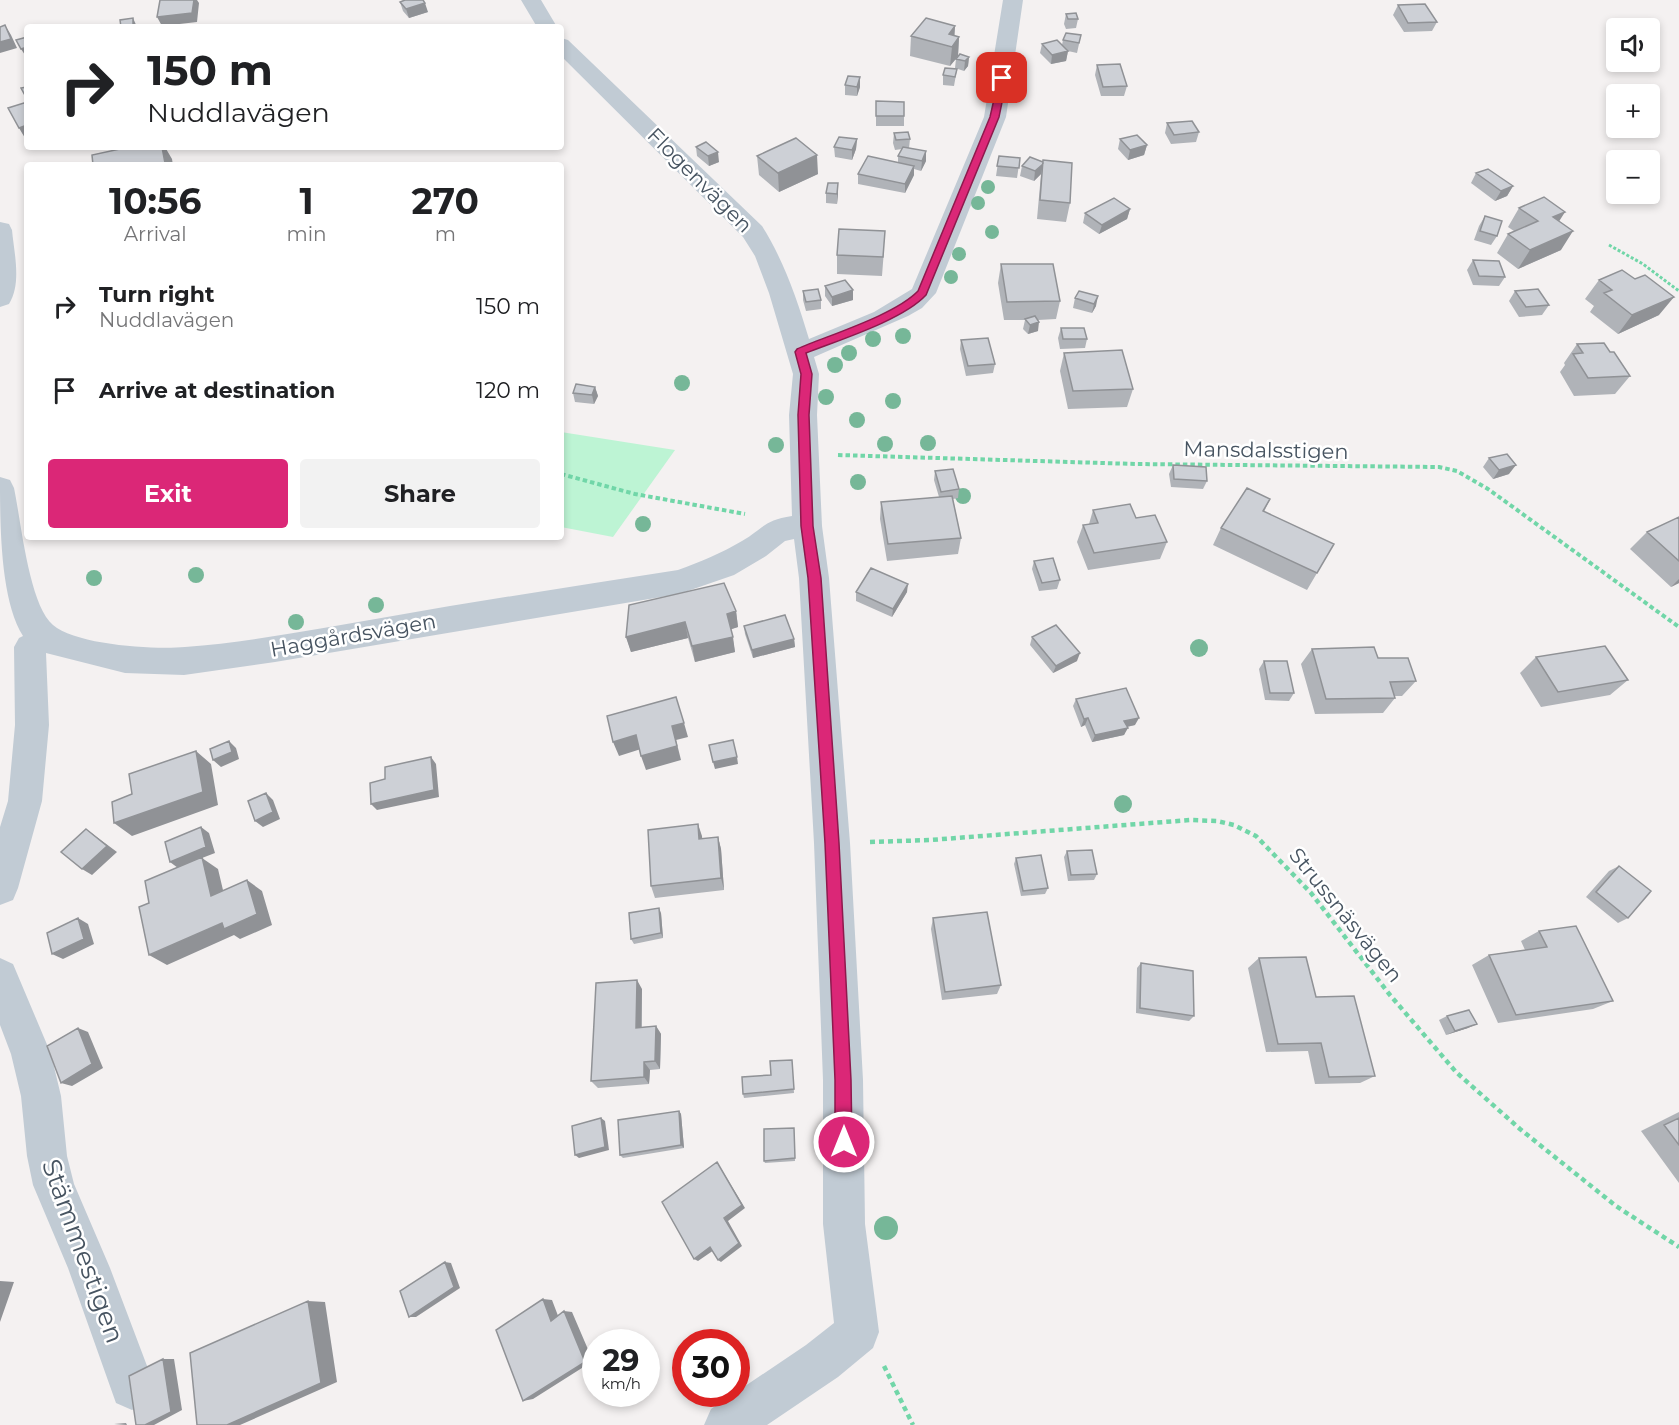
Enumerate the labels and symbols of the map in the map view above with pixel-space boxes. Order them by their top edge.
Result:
pin [976,52,1027,103]
street label: Flogenvägen [642,122,758,238]
street label: Mansdalsstigen [1183,436,1349,464]
street label: Haggårdsvägen [268,608,438,662]
street label: Strussnäsvägen [1284,843,1408,987]
position arrow [812,1110,876,1174]
street label: Stämmestigen [35,1155,131,1347]
speed limit sign: 30 [672,1329,750,1407]

